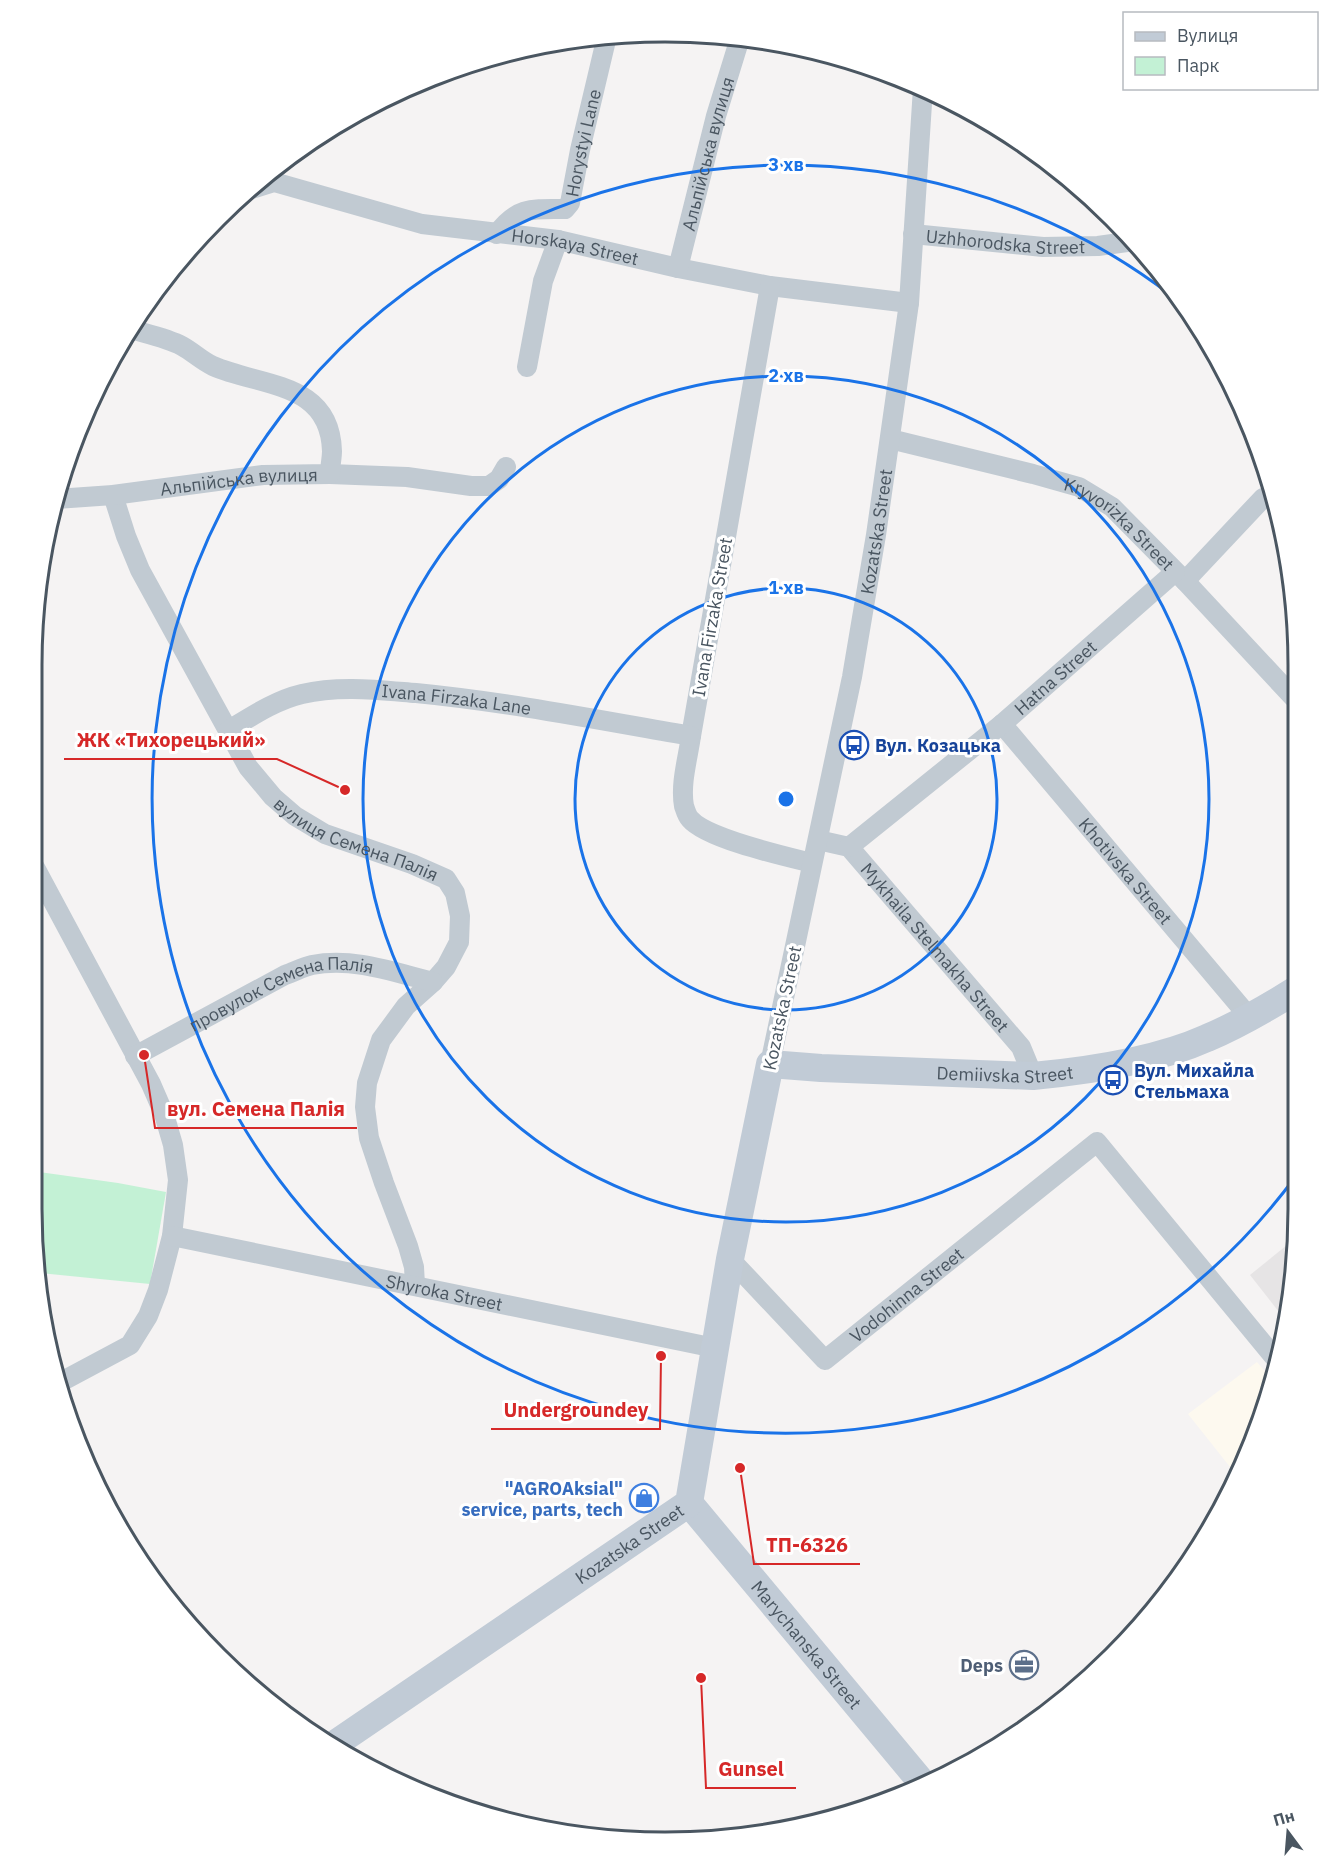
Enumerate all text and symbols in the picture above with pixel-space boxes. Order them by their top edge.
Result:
legend [1123,12,1318,90]
text: Вулиця [1177,24,1238,47]
text: Парк [1177,54,1220,77]
street label: Альпійська вулиця [676,74,739,233]
street label: Horystyi Lane [560,86,606,199]
text: 3 хв [768,153,804,176]
street label: Horskaya Street [510,223,641,270]
street label: Uzhhorodska Street [925,224,1085,259]
text: 2 хв [768,364,804,387]
street label: Альпійська вулиця [159,463,318,500]
street label: Kozatska Street [855,467,897,596]
street label: Kryvorizka Street [1061,472,1179,575]
street label: Ivana Firzaka Street [687,536,737,698]
text: 1 хв [768,576,804,599]
street label: Hatna Street [1009,635,1101,720]
street label: Ivana Firzaka Lane [381,679,533,720]
callout: ЖК «Тихорецький» [64,721,277,759]
text: ЖК «Тихорецький» [77,726,265,753]
bus stop icon: Вул. Козацька [838,729,870,761]
place label: Вул. Козацька [875,734,1001,757]
centre of rings [776,789,796,809]
street label: вулиця Семена Палія [269,792,442,886]
street label: Khotivska Street [1074,813,1177,929]
street label: Mykhaila Stelmakha Street [856,858,1014,1037]
street label: Kozatska Street [758,944,806,1072]
street label: провулок Семена Палія [185,951,376,1036]
place label: Вул. Михайла Стельмаха [1134,1059,1254,1103]
street label: Demiivska Street [936,1060,1075,1088]
bus stop icon: Вул. Михайла Стельмаха [1097,1064,1129,1096]
callout: вул. Семена Палія [155,1090,357,1128]
text: вул. Семена Палія [167,1095,345,1122]
street label: Vodohinna Street [845,1242,968,1347]
street label: Shyroka Street [384,1269,505,1315]
callout: Undergroundey [491,1391,660,1429]
text: Undergroundey [503,1396,649,1423]
place label: "AGROAksial" service, parts, tech [462,1477,623,1521]
shop icon: "AGROAksial" service, parts, tech [628,1482,660,1514]
street label: Kozatska Street [570,1498,688,1589]
callout: ТП-6326 [754,1526,860,1564]
text: ТП-6326 [766,1531,848,1558]
street label: Marychanska Street [747,1575,867,1713]
office icon: Deps [1008,1649,1040,1681]
place label: Deps [960,1654,1003,1677]
callout: Gunsel [706,1750,796,1788]
text: Gunsel [718,1755,784,1782]
north arrow [1258,1802,1318,1862]
text: Пн [1271,1805,1297,1830]

